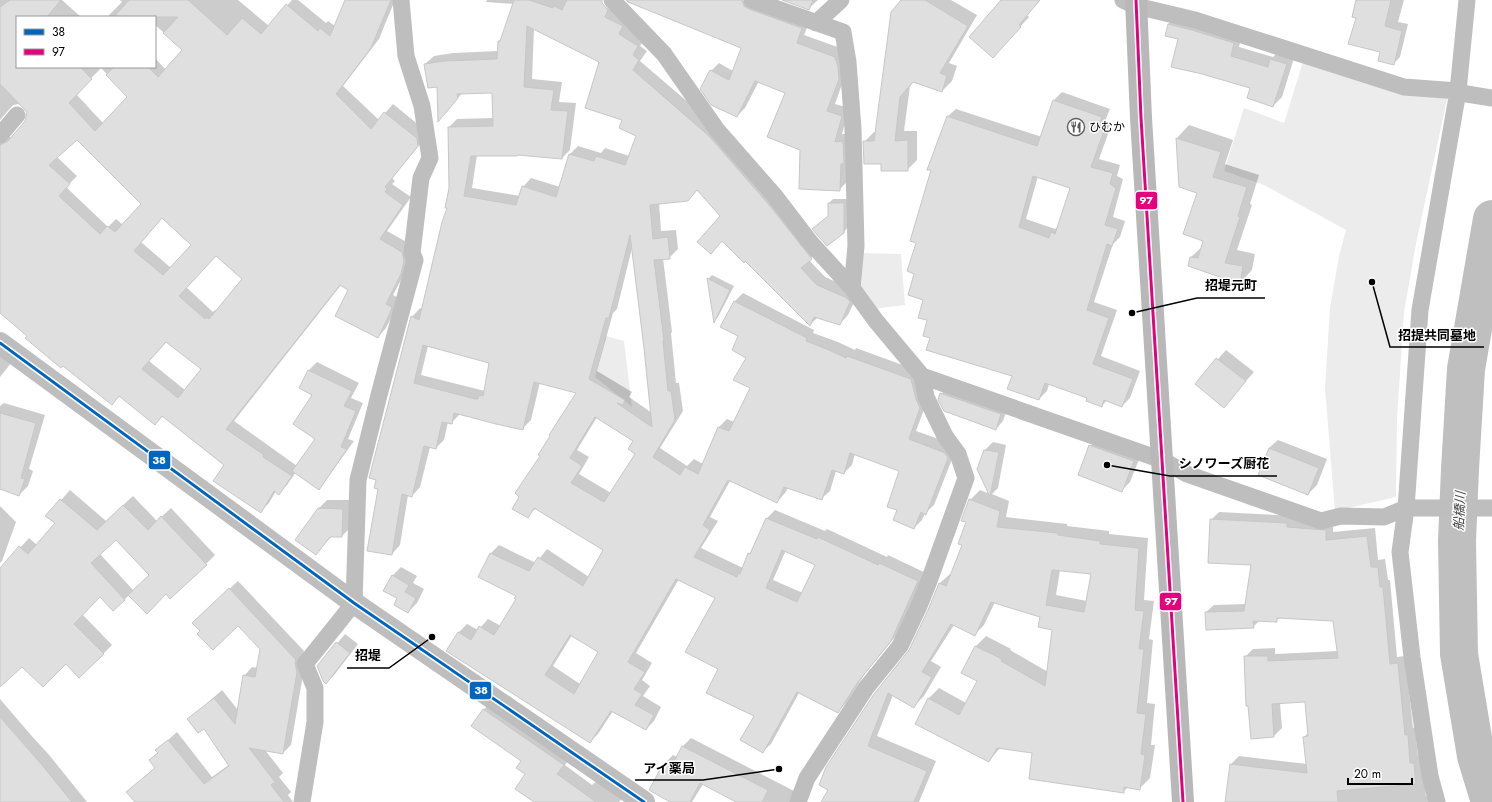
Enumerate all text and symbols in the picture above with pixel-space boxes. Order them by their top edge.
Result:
legend [16,16,156,68]
text: 38 [52,23,65,41]
text: 97 [52,43,66,61]
restaurant icon: ひむか [1066,117,1086,137]
place label: ひむか [1089,118,1125,136]
line badge: 97 [1135,191,1158,210]
text: 97 [1139,192,1153,208]
callout: 招堤元町 [1197,273,1265,298]
text: 招堤元町 [1205,276,1257,295]
callout: 招提共同墓地 [1390,322,1484,347]
text: 招提共同墓地 [1398,326,1476,345]
line badge: 38 [148,450,171,470]
callout: シノワーズ厨花 [1170,451,1277,476]
text: 38 [152,452,166,468]
text: シノワーズ厨花 [1179,454,1269,473]
water label: 船橋川 [1449,489,1470,531]
line badge: 97 [1159,592,1182,611]
text: 97 [1164,593,1178,609]
callout: 招堤 [347,643,389,668]
text: 招堤 [355,646,381,665]
line badge: 38 [469,681,492,700]
text: 38 [474,682,488,698]
callout: アイ薬局 [635,755,703,780]
text: アイ薬局 [643,759,695,778]
scale bar [1348,760,1412,786]
text: 20 m [1354,765,1381,783]

